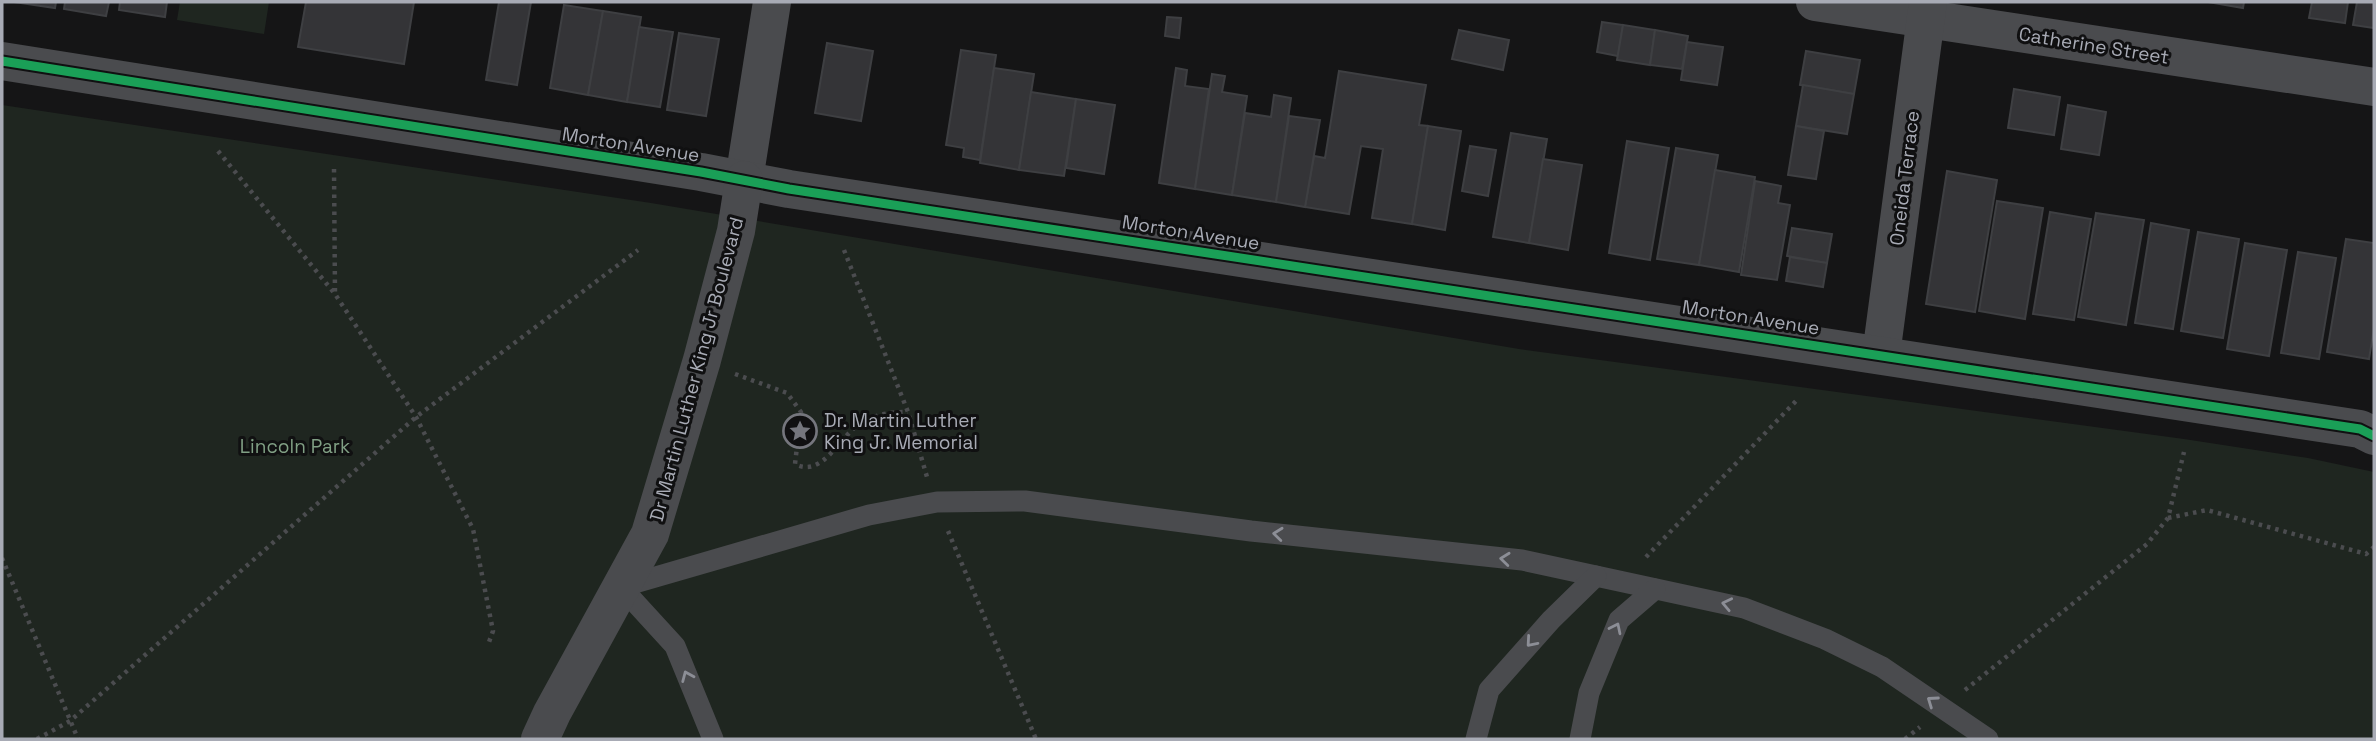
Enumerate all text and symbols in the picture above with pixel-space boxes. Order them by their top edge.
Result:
street label: Catherine Street [2017,21,2171,70]
street label: Oneida Terrace [1884,109,1925,247]
street label: Morton Avenue [560,121,701,168]
street label: Morton Avenue [1120,209,1261,256]
street label: Dr Martin Luther King Jr Boulevard [644,214,749,524]
street label: Morton Avenue [1680,294,1821,341]
place label: Dr. Martin Luther King Jr. Memorial [824,408,978,455]
place icon: Dr. Martin Luther King Jr. Memorial [781,412,819,450]
park label: Lincoln Park [240,434,350,459]
one-way arrow [1273,527,1284,542]
one-way arrow [1499,551,1510,566]
one-way arrow [1721,598,1733,612]
one-way arrow [1608,623,1621,636]
one-way arrow [1527,634,1539,647]
one-way arrow [681,671,695,683]
one-way arrow [1927,697,1940,709]

